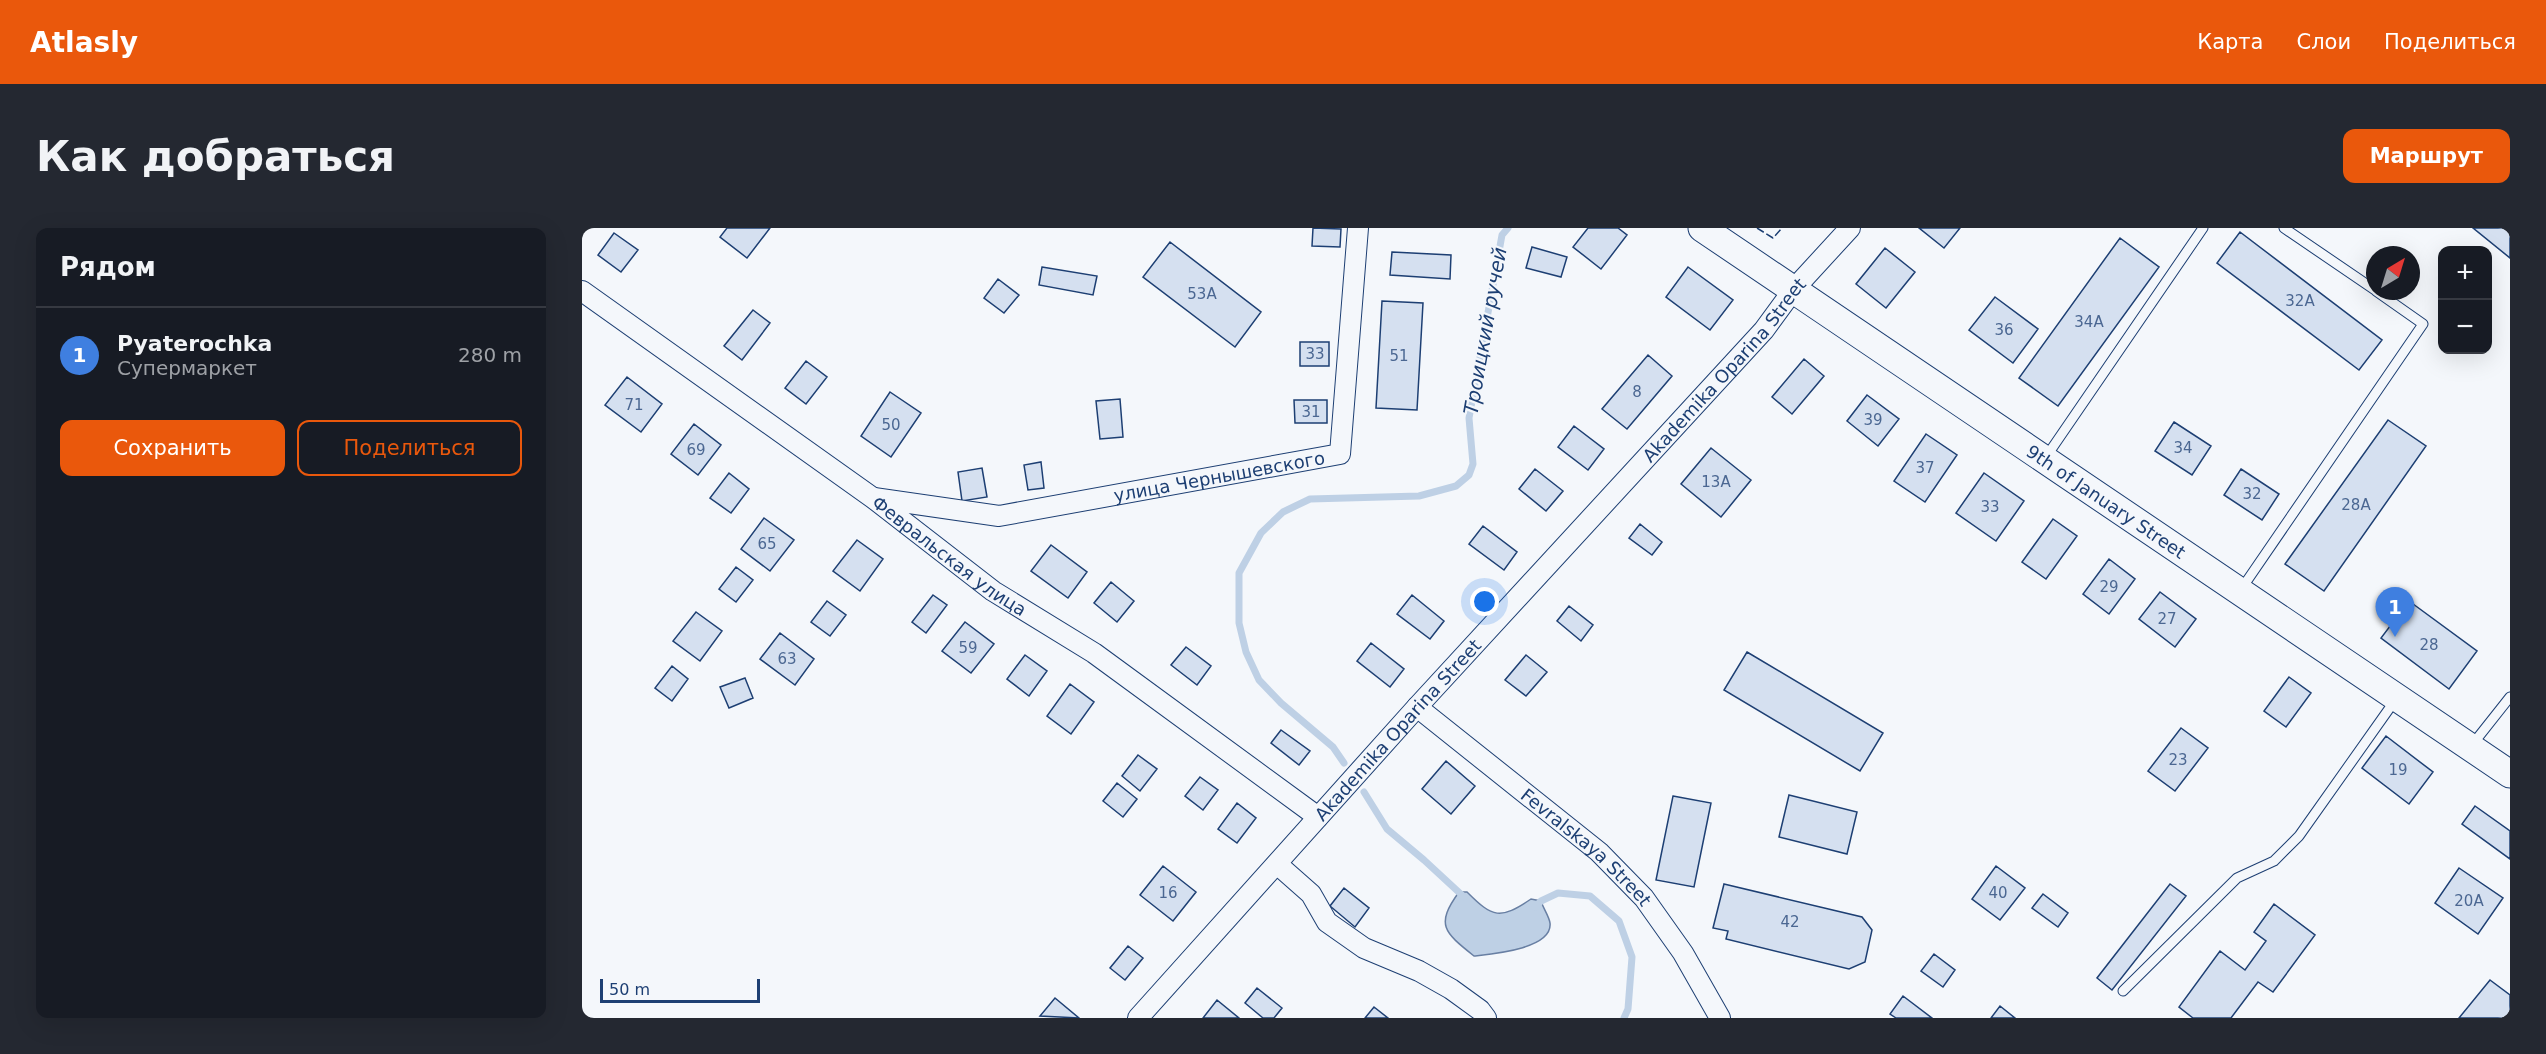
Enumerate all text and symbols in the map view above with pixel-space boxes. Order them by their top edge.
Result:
text: Atlasly [30,26,138,59]
text: Карта [2197,30,2263,54]
text: Слои [2296,30,2351,54]
text: Поделиться [2384,30,2516,54]
button: Маршрут [2343,129,2510,183]
text: Как добраться [36,132,395,181]
water label: Троицкий ручей [1458,245,1512,417]
north arrow [2366,246,2420,300]
map controls [2438,246,2492,354]
button: + [2438,246,2492,300]
text: Рядом [60,252,156,282]
street label: Akademika Oparina Street [1638,273,1810,466]
house number: 53А [1187,285,1217,303]
house number: 32А [2285,292,2315,310]
button: − [2438,300,2492,354]
house number: 34А [2074,313,2104,331]
house number: 36 [1994,321,2014,339]
text: Pyaterochka [117,331,272,356]
text: 1 [73,343,86,367]
text: 280 m [458,343,522,367]
house number: 33 [1305,345,1325,363]
house number: 51 [1389,347,1409,365]
text: Супермаркет [117,356,257,380]
house number: 8 [1632,383,1642,401]
house number: 71 [624,396,644,414]
house number: 31 [1301,403,1321,421]
house number: 39 [1863,411,1883,429]
house number: 50 [881,416,901,434]
button: Сохранить [60,420,285,476]
button: Поделиться [297,420,522,476]
house number: 34 [2173,439,2193,457]
street label: 9th of January Street [2023,440,2190,562]
house number: 69 [686,441,706,459]
street label: улица Чернышевского [1112,446,1326,505]
house number: 37 [1915,459,1935,477]
house number: 13А [1701,473,1731,491]
house number: 32 [2242,485,2262,503]
street label: Февральская улица [868,491,1031,620]
house number: 28А [2341,496,2371,514]
house number: 33 [1980,498,2000,516]
house number: 65 [757,535,777,553]
house number: 29 [2099,578,2119,596]
your location [1470,587,1499,616]
pin: 1 [2376,588,2414,637]
house number: 27 [2157,610,2177,628]
street label: Akademika Oparina Street [1310,634,1485,825]
house number: 28 [2419,636,2439,654]
house number: 59 [958,639,978,657]
house number: 63 [777,650,797,668]
house number: 23 [2168,751,2188,769]
house number: 19 [2388,761,2408,779]
street label: Fevralskaya Street [1517,784,1656,909]
house number: 16 [1158,884,1178,902]
house number: 40 [1988,884,2008,902]
house number: 20А [2454,892,2484,910]
house number: 42 [1780,913,1800,931]
scale bar [600,976,760,1004]
text: 50 m [609,980,650,999]

